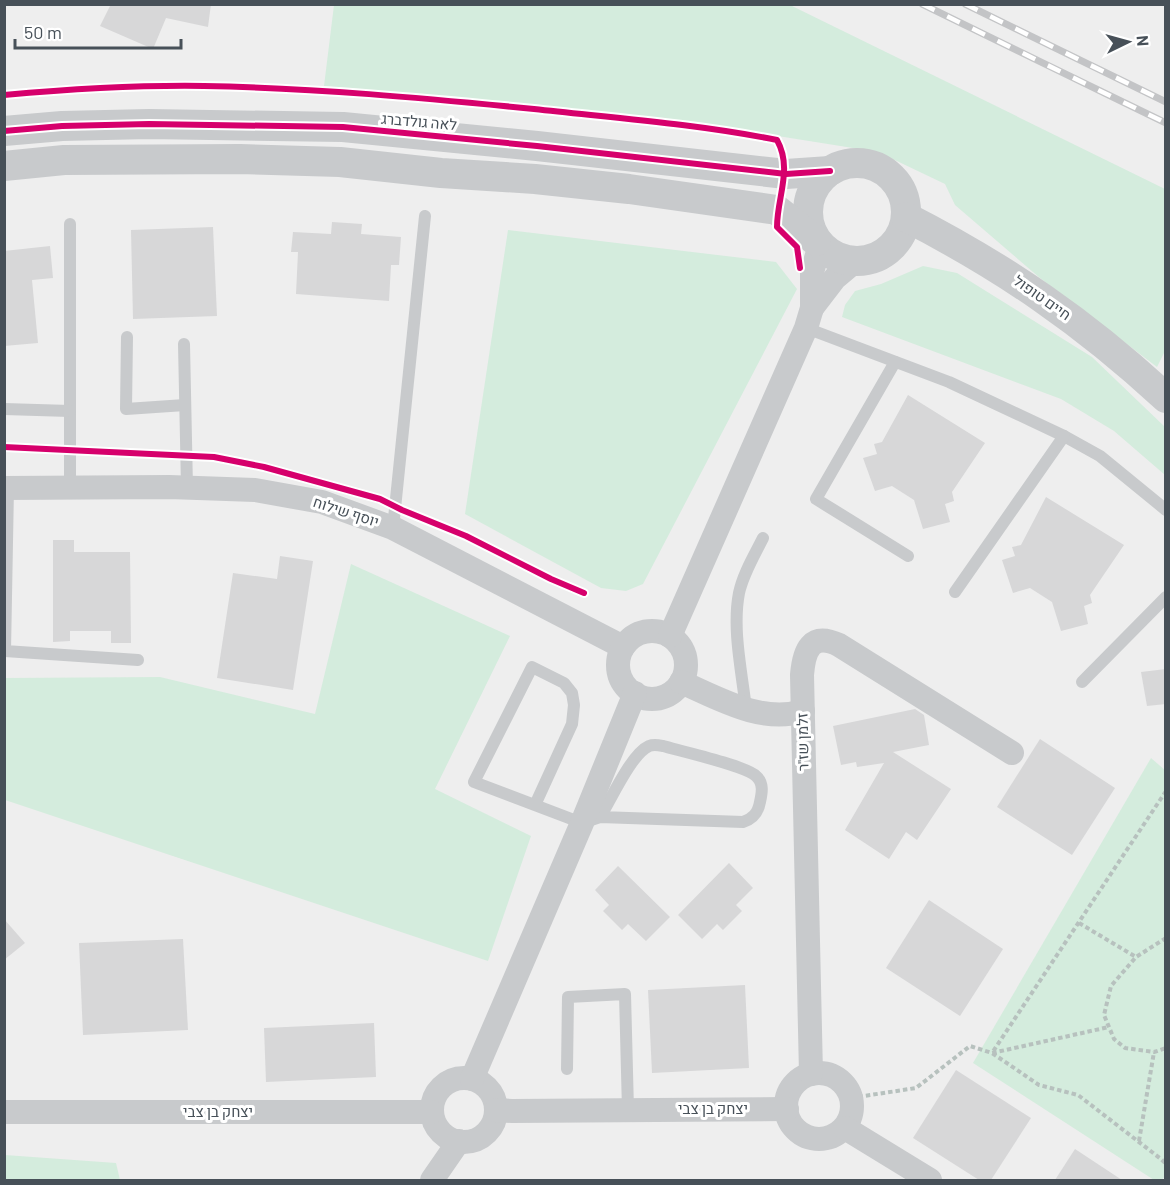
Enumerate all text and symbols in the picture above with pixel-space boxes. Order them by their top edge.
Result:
scale bar [15,12,182,50]
north arrow [1098,12,1158,72]
text: 50 m [24,21,62,43]
text: N [1134,35,1153,47]
street label: לאה גולדברג [380,109,458,133]
street label: חיים טופול [1010,271,1075,323]
street label: יוסף שילוח [311,492,381,530]
street label: זלמן שז"ר [792,713,812,771]
street label: יצחק בן צבי [678,1099,748,1117]
street label: יצחק בן צבי [183,1102,253,1120]

